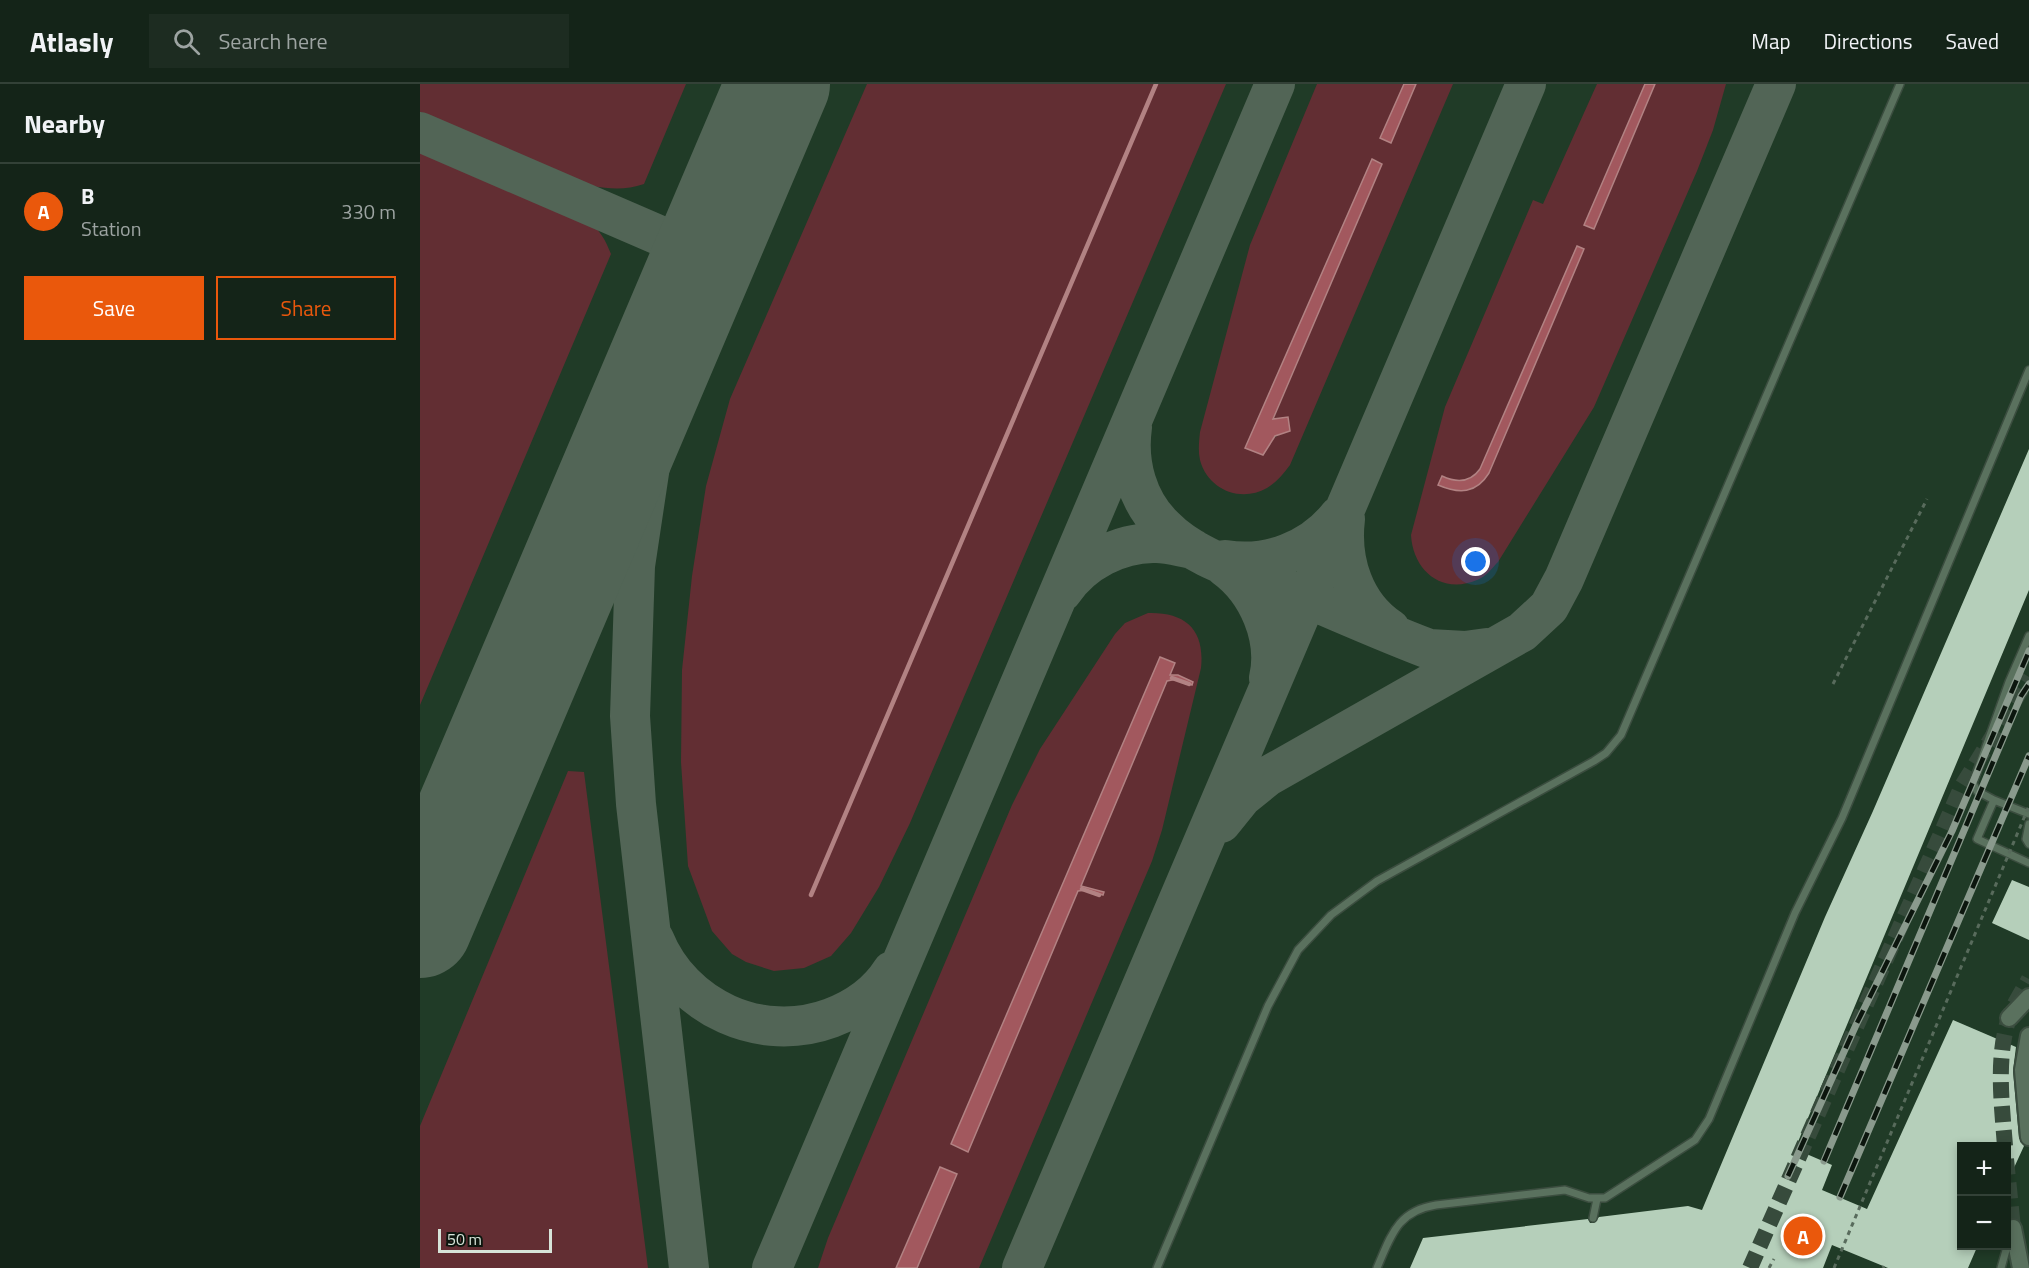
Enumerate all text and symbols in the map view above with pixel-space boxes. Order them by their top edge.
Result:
search box [149,14,569,68]
text: Atlasly [30,20,113,63]
text: Search here [218,24,328,58]
icon: search [170,25,203,58]
text: Map [1751,25,1791,57]
text: Directions [1824,25,1913,57]
text: Saved [1946,25,1999,57]
text: Nearby [24,104,105,143]
text: B [81,179,94,213]
text: A [37,196,50,227]
text: 330 m [341,196,396,227]
text: Station [81,213,141,244]
button: Save [24,276,204,340]
button: Share [216,276,396,340]
your location [1461,547,1490,576]
map controls [1957,1142,2011,1250]
button: + [1957,1142,2011,1196]
button: − [1957,1196,2011,1250]
pin: A [1784,1214,1822,1258]
scale bar [438,1226,552,1254]
text: 50 m [447,1227,482,1251]

